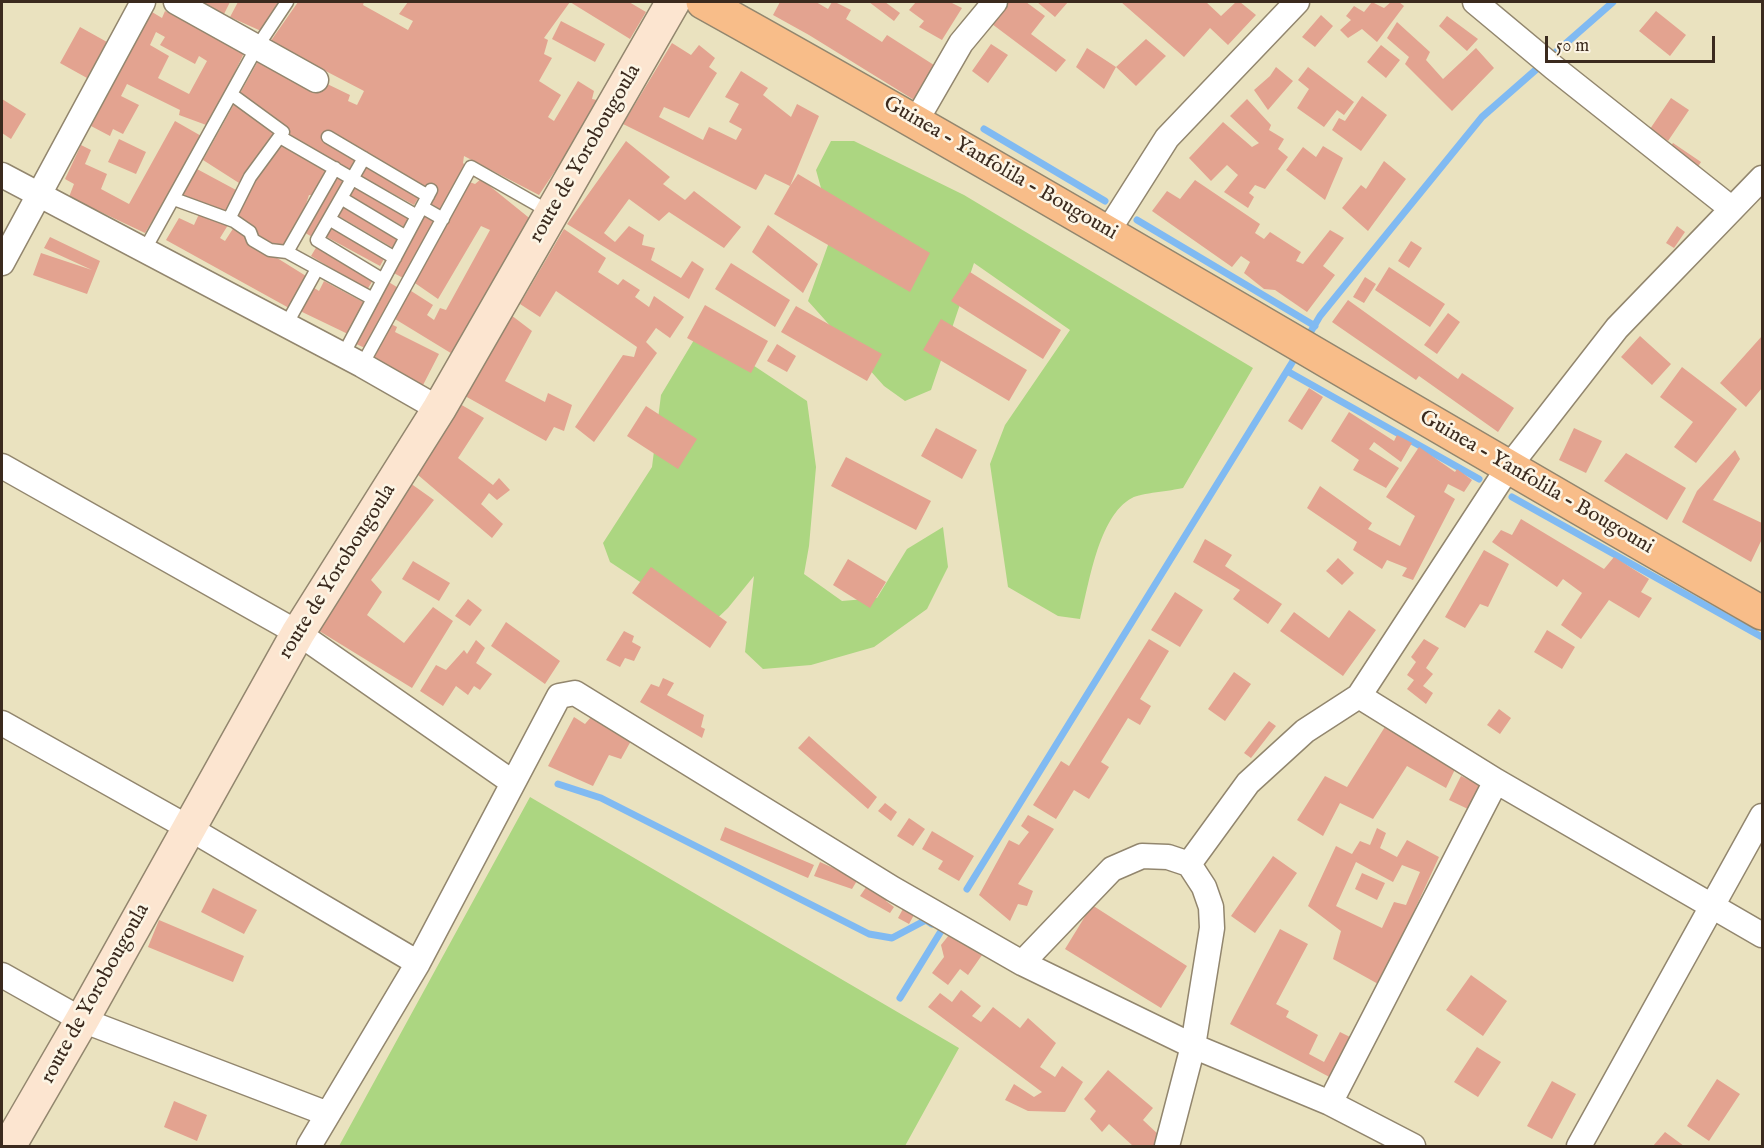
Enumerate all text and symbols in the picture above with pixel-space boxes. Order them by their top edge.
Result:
scale bar [1548,24,1718,62]
text: 50 m [1556,35,1589,58]
street label: route de Yorobougoula [525,60,647,248]
street label: Guinea - Yanfolila - Bougouni [878,92,1122,246]
street label: Guinea - Yanfolila - Bougouni [1414,406,1658,560]
street label: route de Yorobougoula [274,480,402,664]
street label: route de Yorobougoula [36,900,156,1088]

